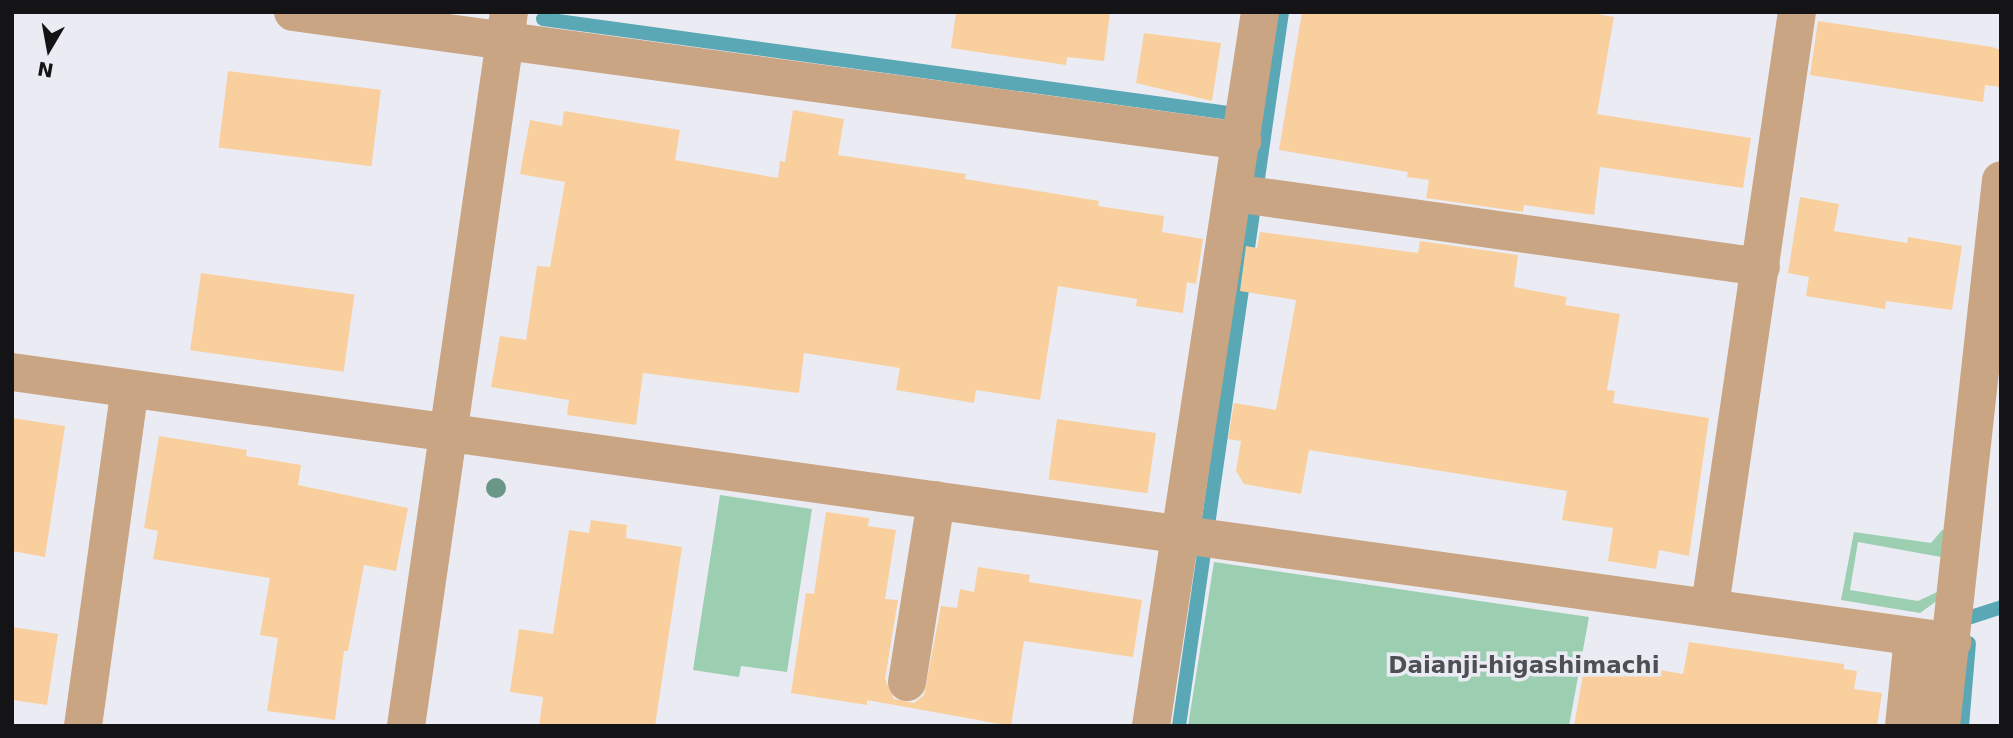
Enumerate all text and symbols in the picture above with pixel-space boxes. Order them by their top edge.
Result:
north arrow [14,14,84,84]
text: N [36,57,55,82]
district label: Daianji-higashimachi [1388,651,1660,679]

